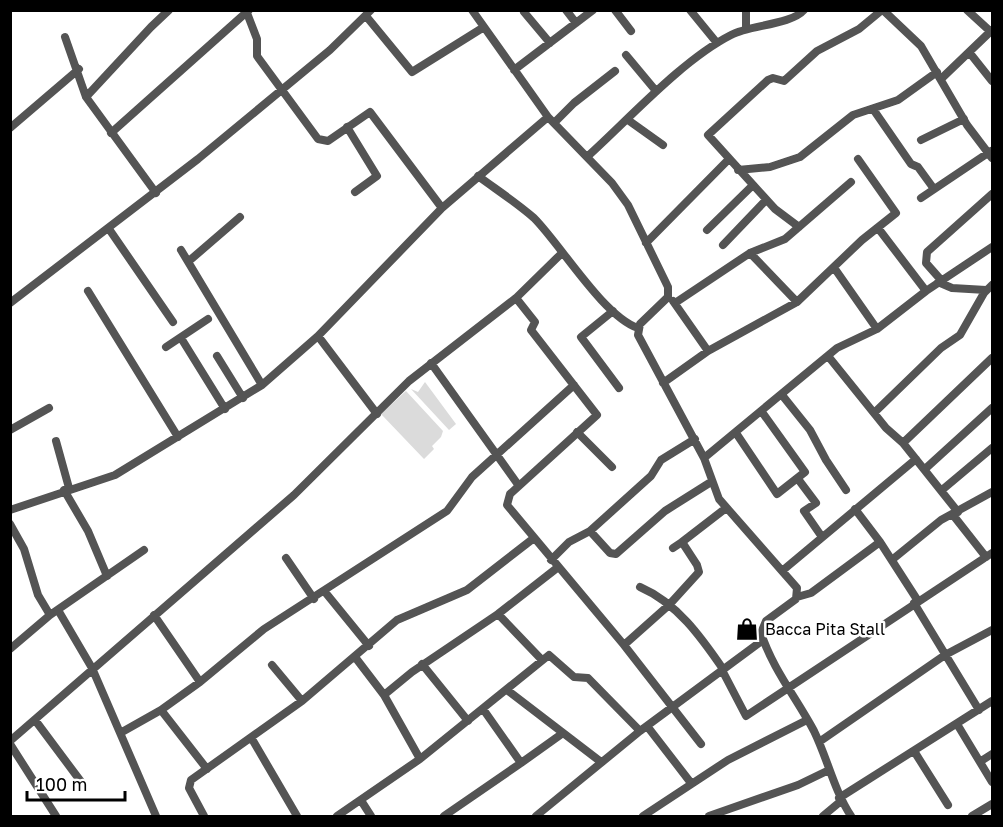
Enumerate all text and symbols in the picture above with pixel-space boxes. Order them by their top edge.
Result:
shop icon: Bacca Pita Stall [734,616,760,642]
place label: Bacca Pita Stall [765,619,885,639]
scale bar [27,764,124,802]
text: 100 m [36,773,87,795]

